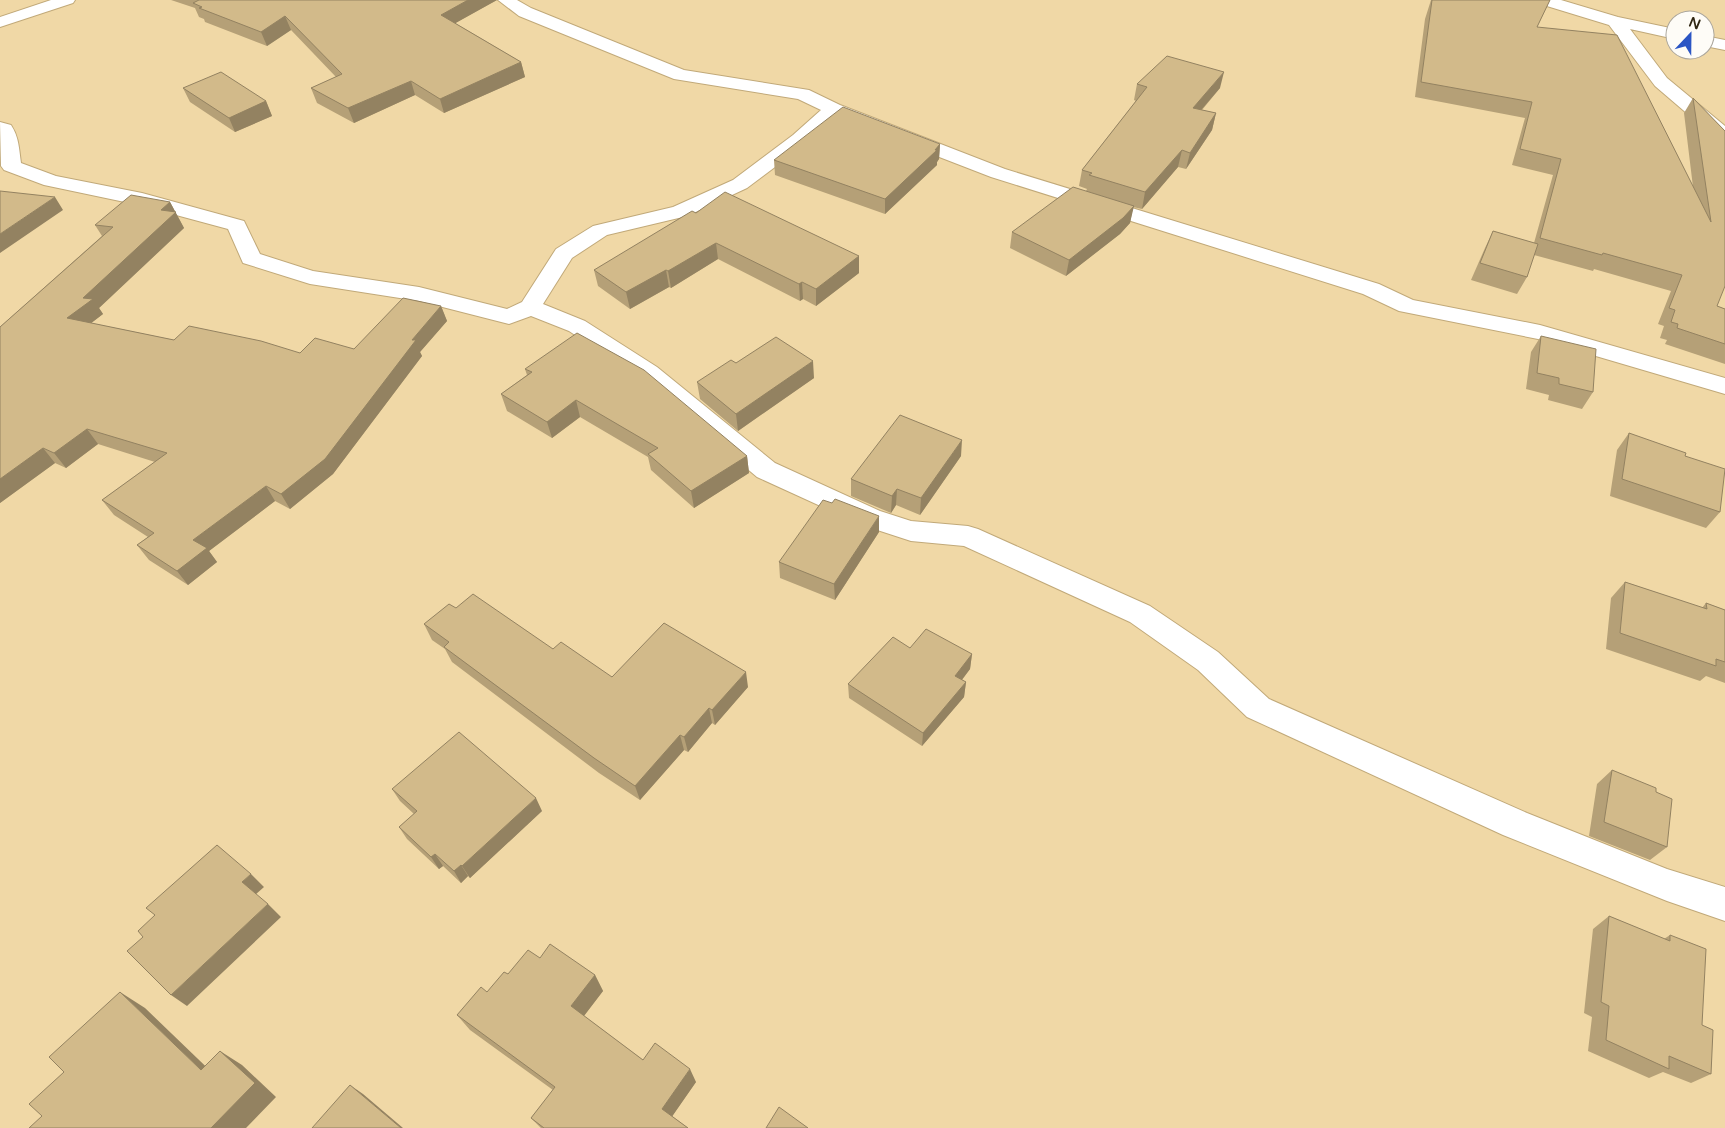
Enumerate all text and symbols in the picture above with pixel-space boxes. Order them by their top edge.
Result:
north arrow [1665,10,1715,60]
text: N [1686,13,1703,33]

